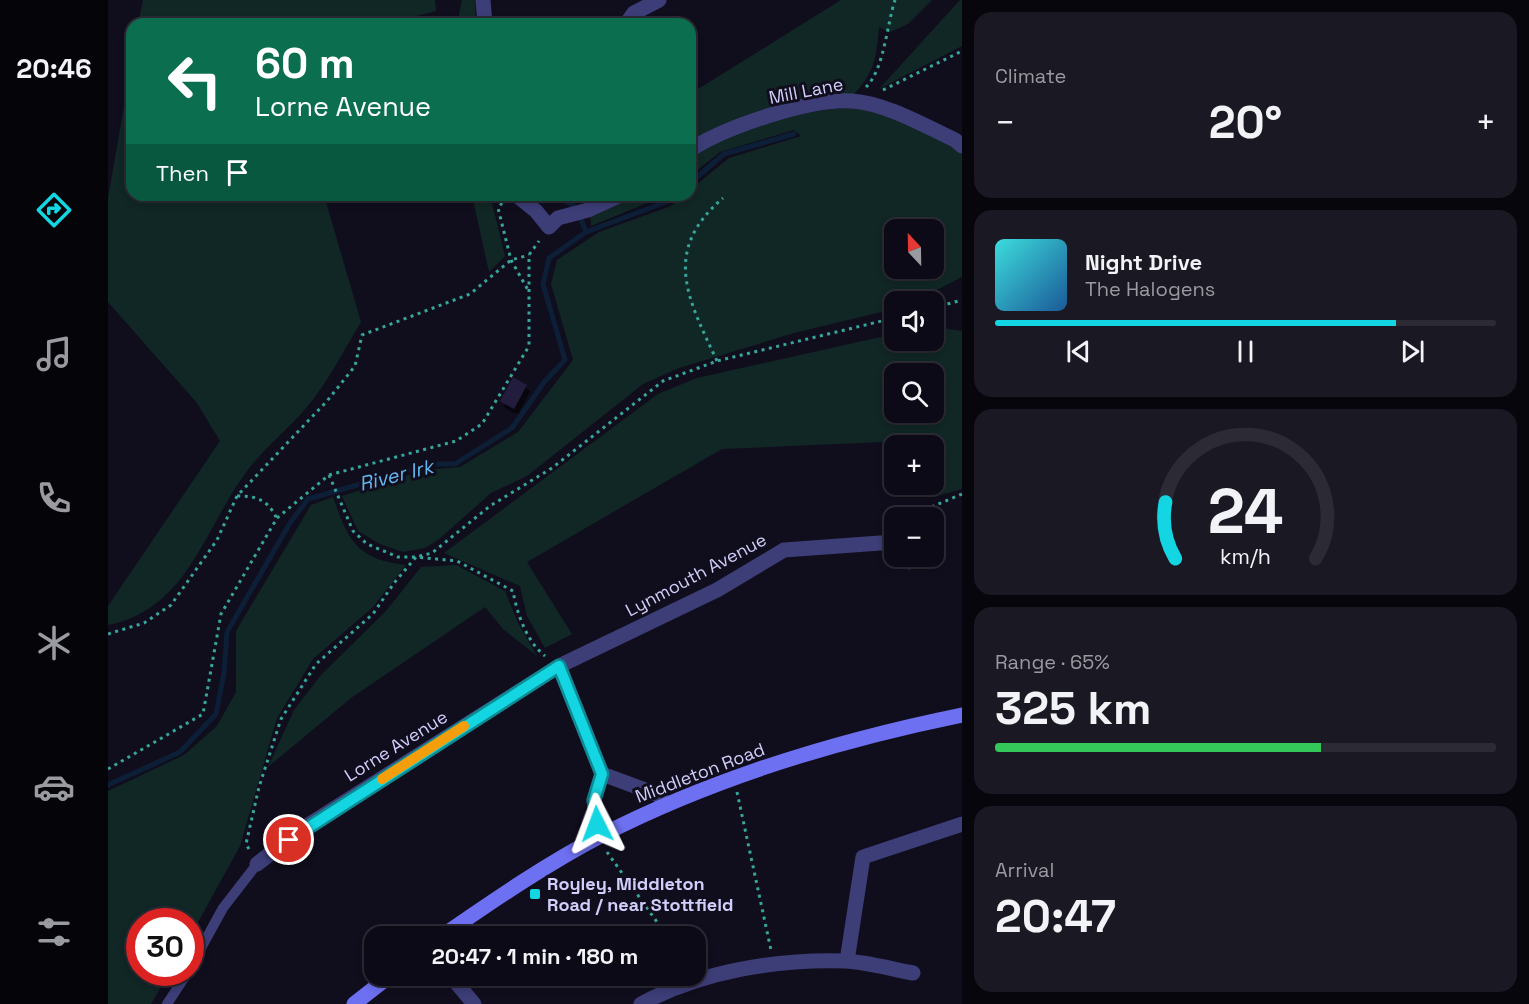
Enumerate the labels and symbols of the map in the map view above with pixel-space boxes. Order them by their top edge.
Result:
street label: Mill Lane [767,72,845,109]
north arrow [884,219,944,279]
water label: River Irk [356,453,438,497]
street label: Lynmouth Avenue [621,528,770,621]
street label: Lorne Avenue [340,705,452,786]
street label: Middleton Road [632,737,768,808]
position arrow [565,792,629,856]
pin [263,814,314,865]
place label: Royley, Middleton Road / near Stottfield [547,872,733,916]
marker: Royley, Middleton Road / near Stottfield [528,887,542,901]
speed limit sign: 30 [126,908,204,986]

